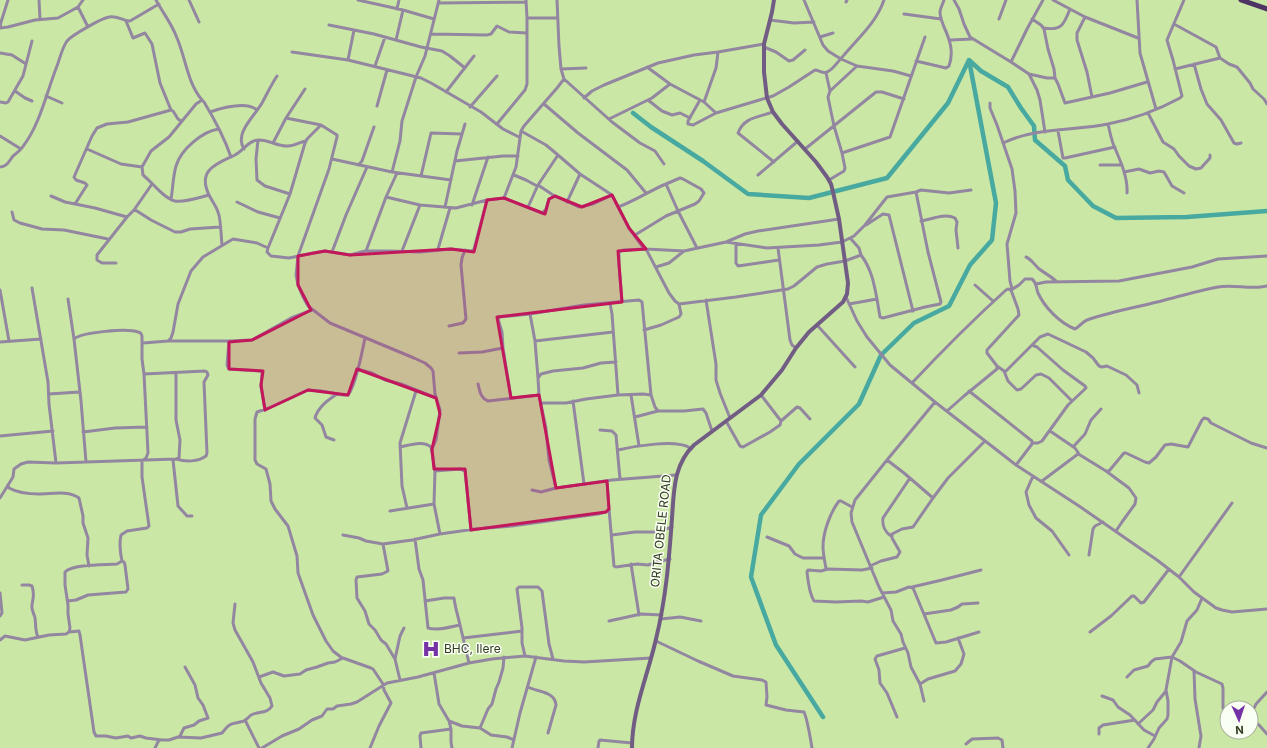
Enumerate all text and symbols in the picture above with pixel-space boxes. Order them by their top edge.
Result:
street label: ORITA OBELE ROAD [647,474,674,588]
hospital icon: BHC, Ilere [421,639,441,659]
place label: BHC, Ilere [444,641,501,656]
north arrow [1219,700,1259,740]
text: N [1235,723,1244,737]

